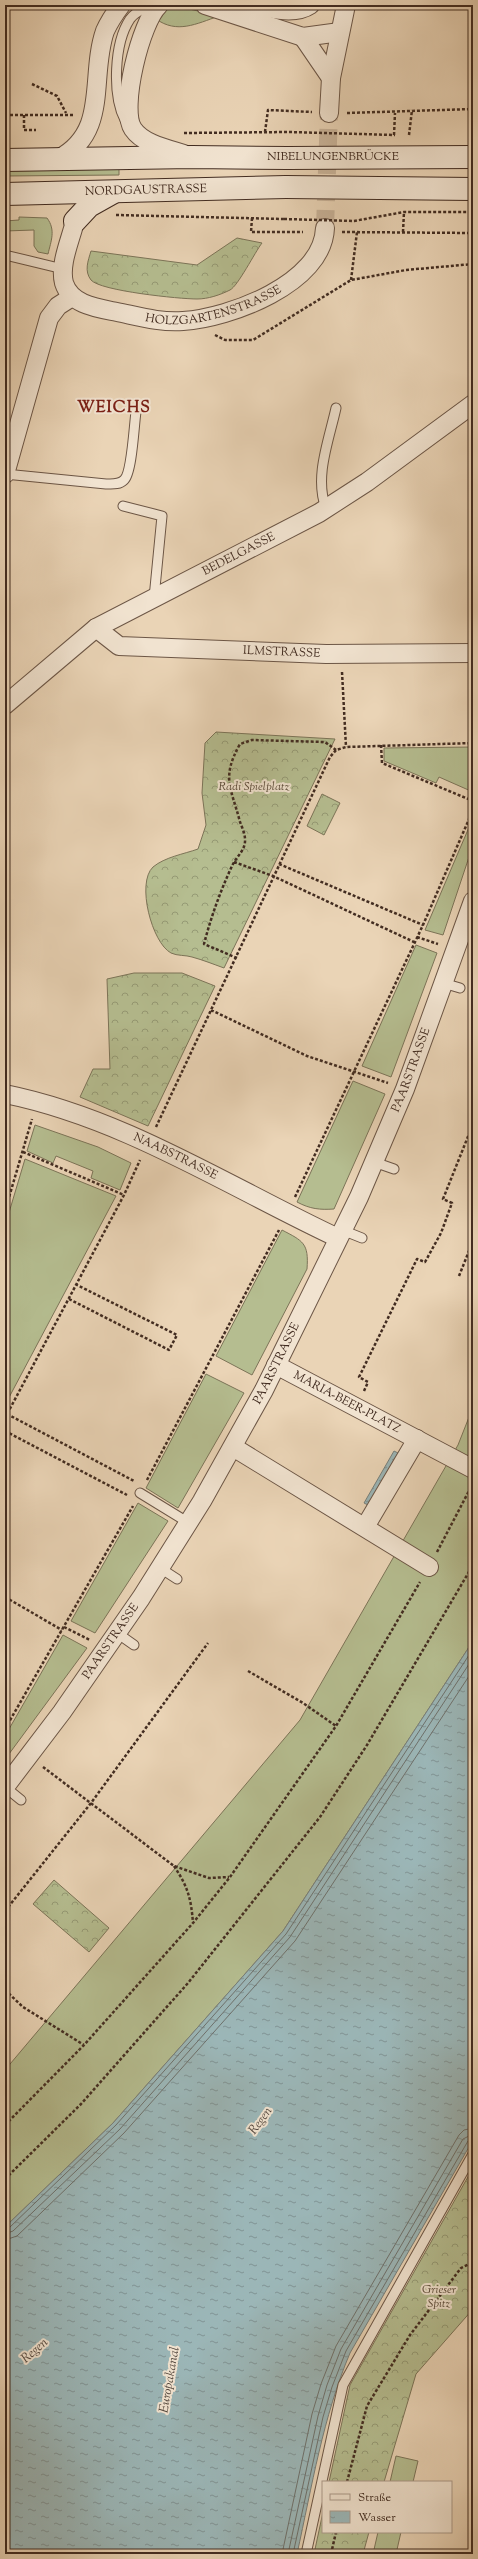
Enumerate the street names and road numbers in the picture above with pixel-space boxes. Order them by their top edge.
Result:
street label: NIBELUNGENBRÜCKE [267,148,400,166]
street label: NORDGAUSTRASSE [85,180,208,201]
street label: HOLZGARTENSTRASSE [144,280,286,330]
street label: BEDELGASSE [199,528,279,581]
street label: ILMSTRASSE [243,642,321,663]
street label: PAARSTRASSE [387,1025,436,1115]
street label: NAABSTRASSE [130,1128,221,1185]
street label: PAARSTRASSE [249,1319,305,1408]
street label: MARIA-BEER-PLATZ [290,1367,404,1438]
street label: PAARSTRASSE [78,1599,144,1683]

